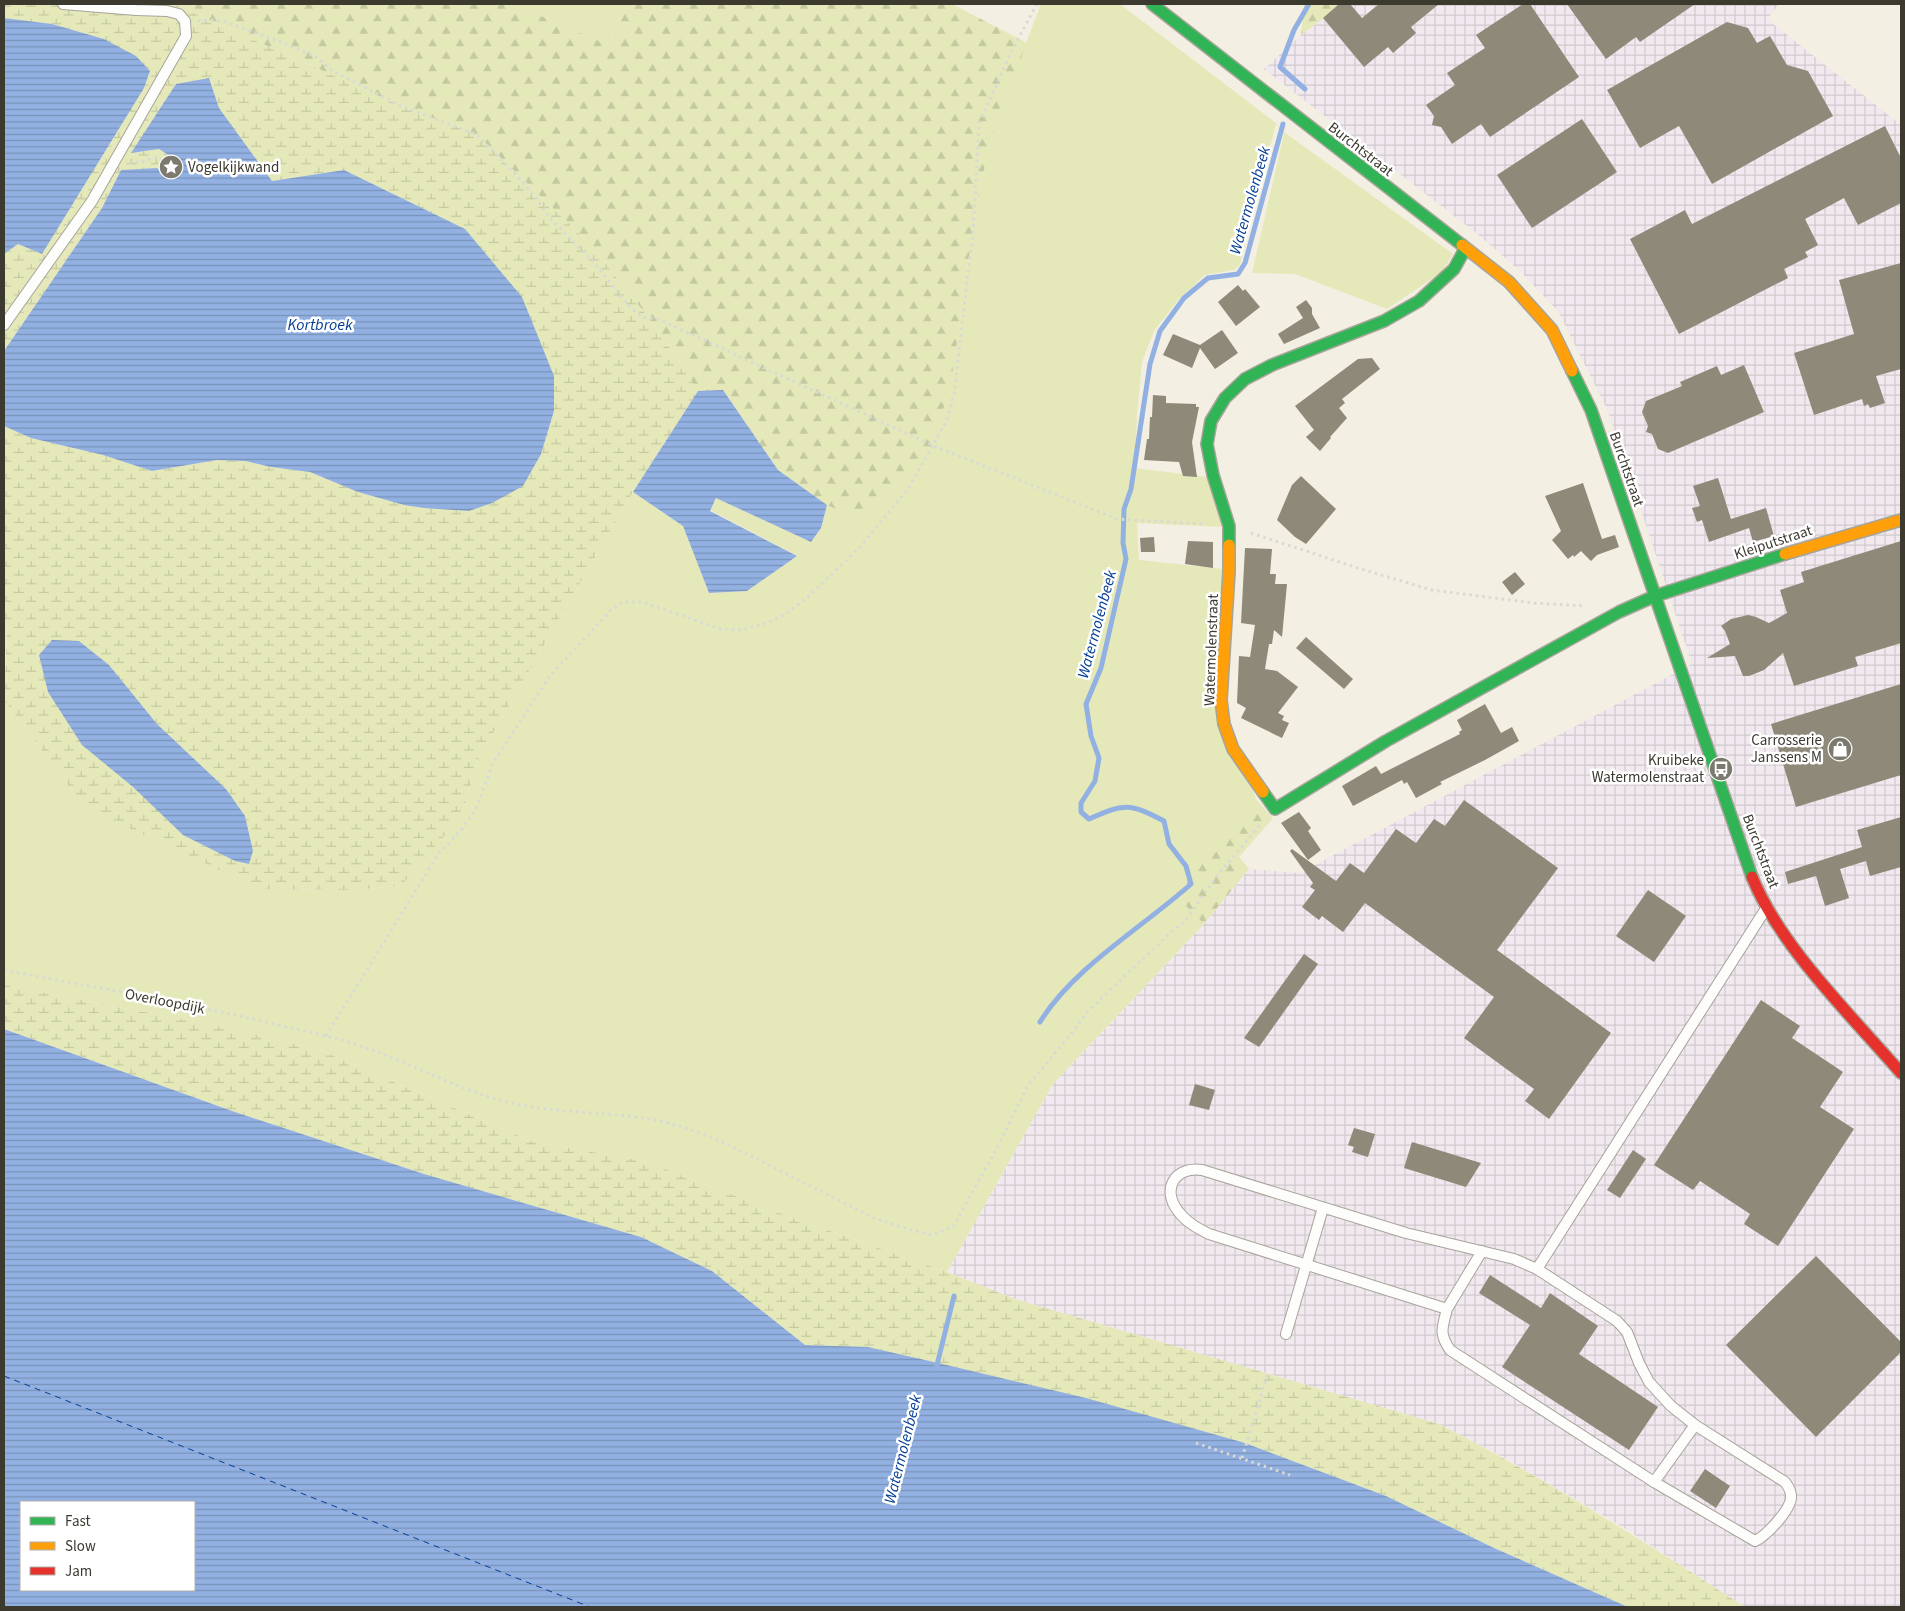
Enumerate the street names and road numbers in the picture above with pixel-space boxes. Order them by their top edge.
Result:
street label: Burchtstraat [1324,117,1398,182]
street label: Burchtstraat [1604,429,1649,509]
street label: Kleiputstraat [1731,520,1815,565]
street label: Watermolenstraat [1199,594,1224,707]
street label: Burchtstraat [1737,811,1784,891]
street label: Overloopdijk [123,983,207,1020]

